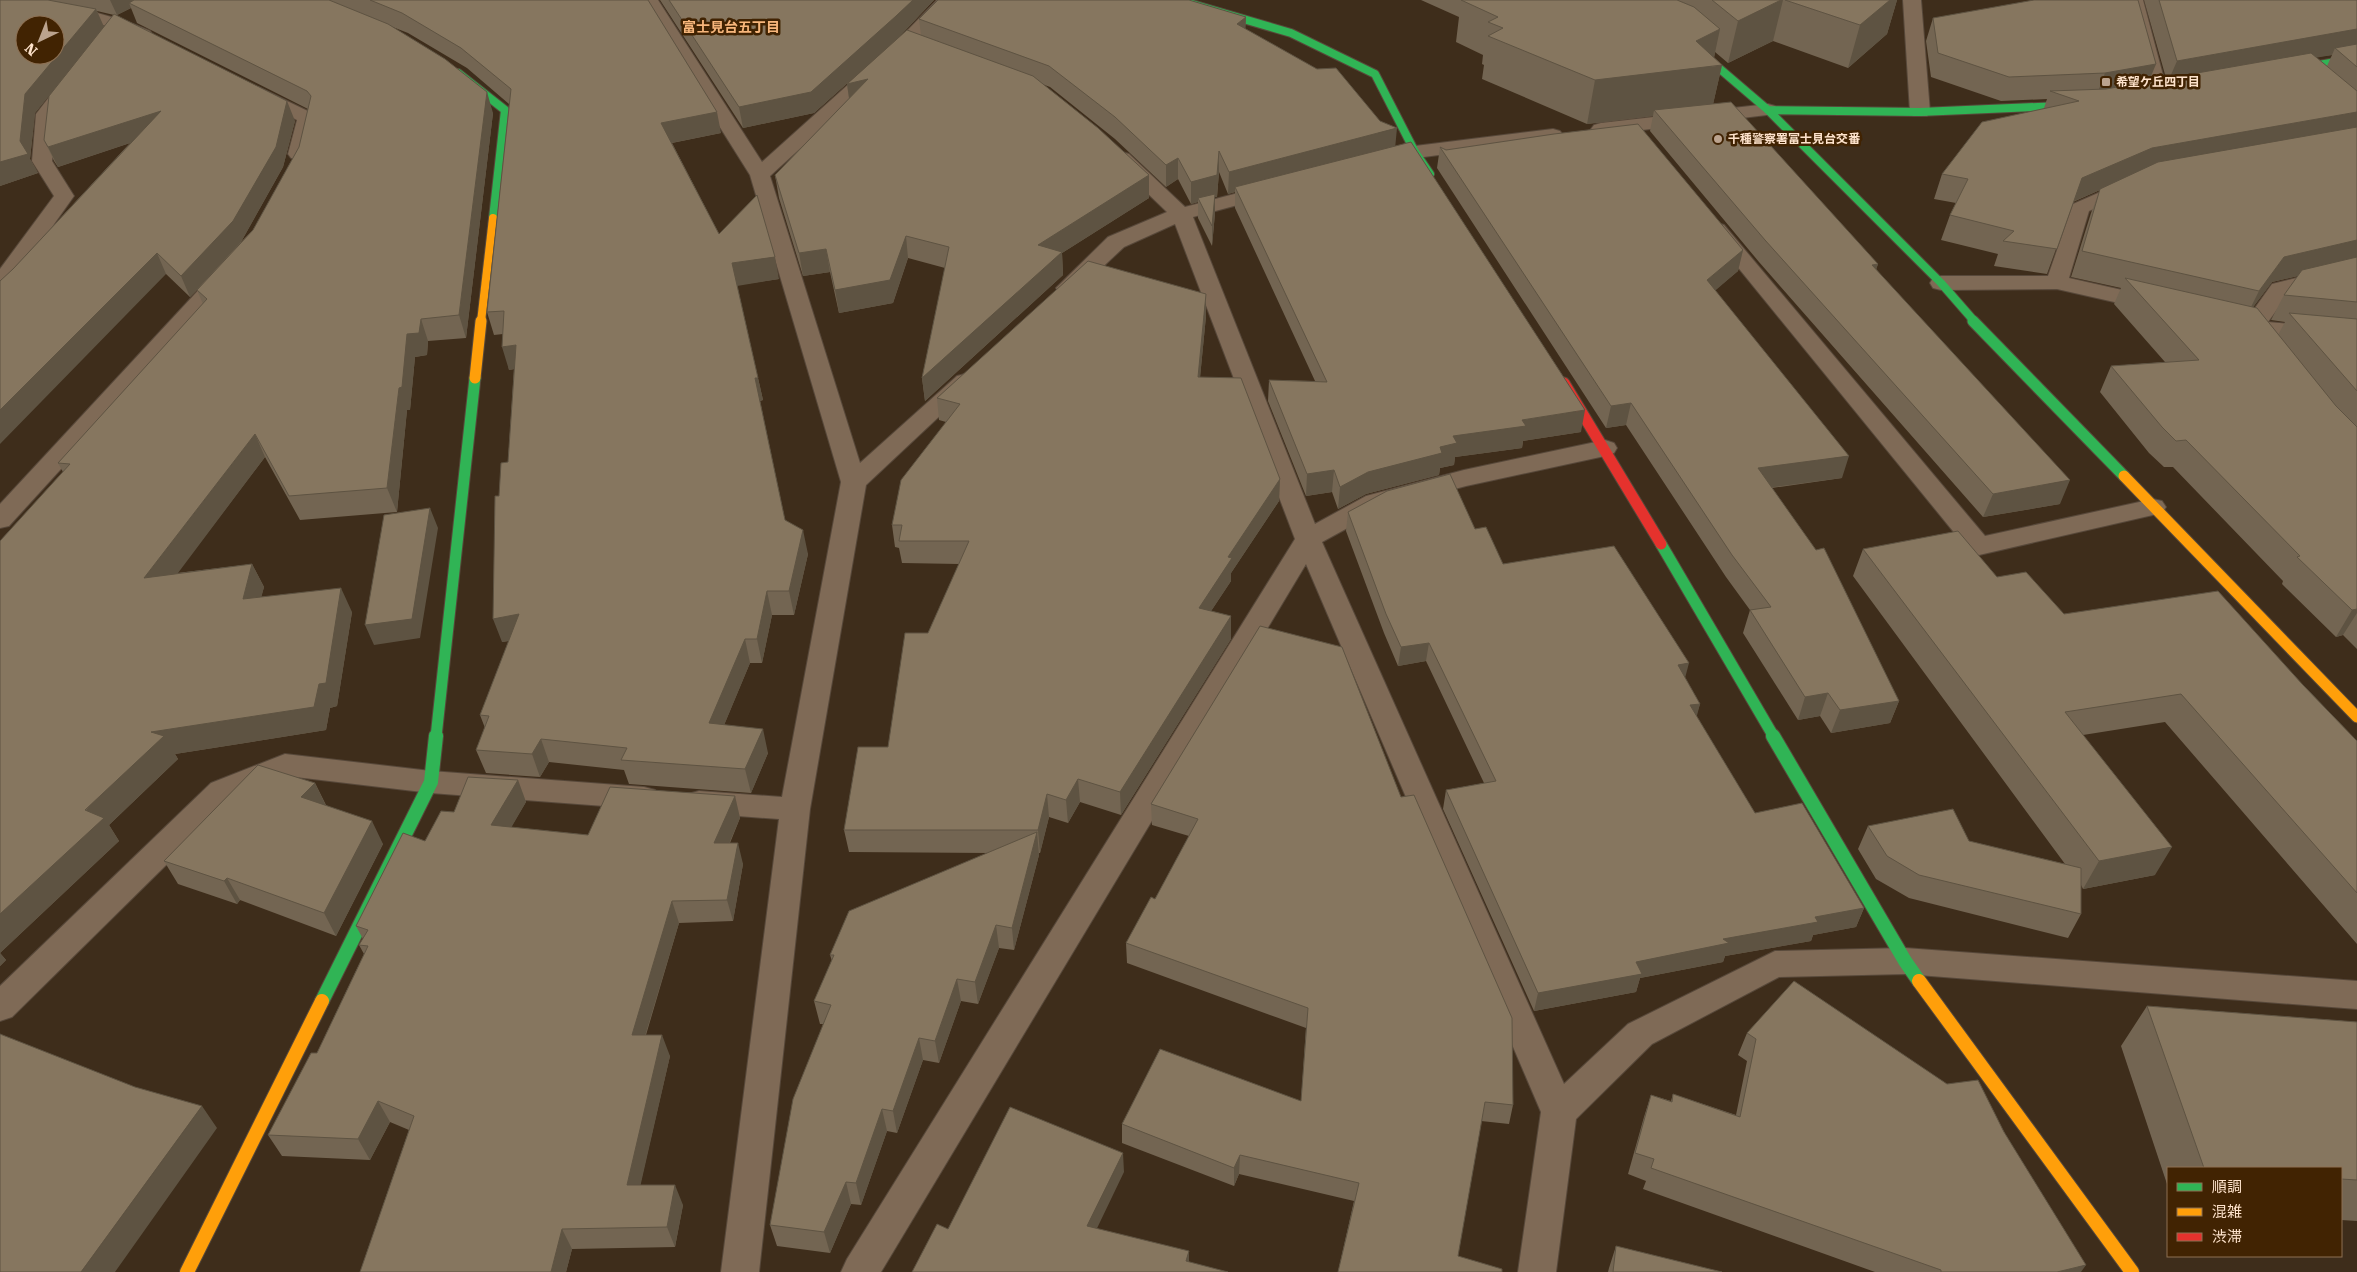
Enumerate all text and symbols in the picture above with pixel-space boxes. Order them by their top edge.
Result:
north arrow [15,15,65,65]
district label: 富士見台五丁目 [682,19,780,35]
text: N [22,40,41,59]
place label: 希望ケ丘四丁目 [2116,75,2200,89]
marker: 希望ケ丘四丁目 [2100,76,2112,88]
place label: 千種警察署富士見台交番 [1728,132,1861,146]
marker: 千種警察署富士見台交番 [1712,133,1724,145]
legend [2167,1167,2342,1257]
text: 順調 [2212,1178,2242,1196]
text: 混雑 [2212,1203,2242,1221]
text: 渋滞 [2212,1228,2242,1246]

